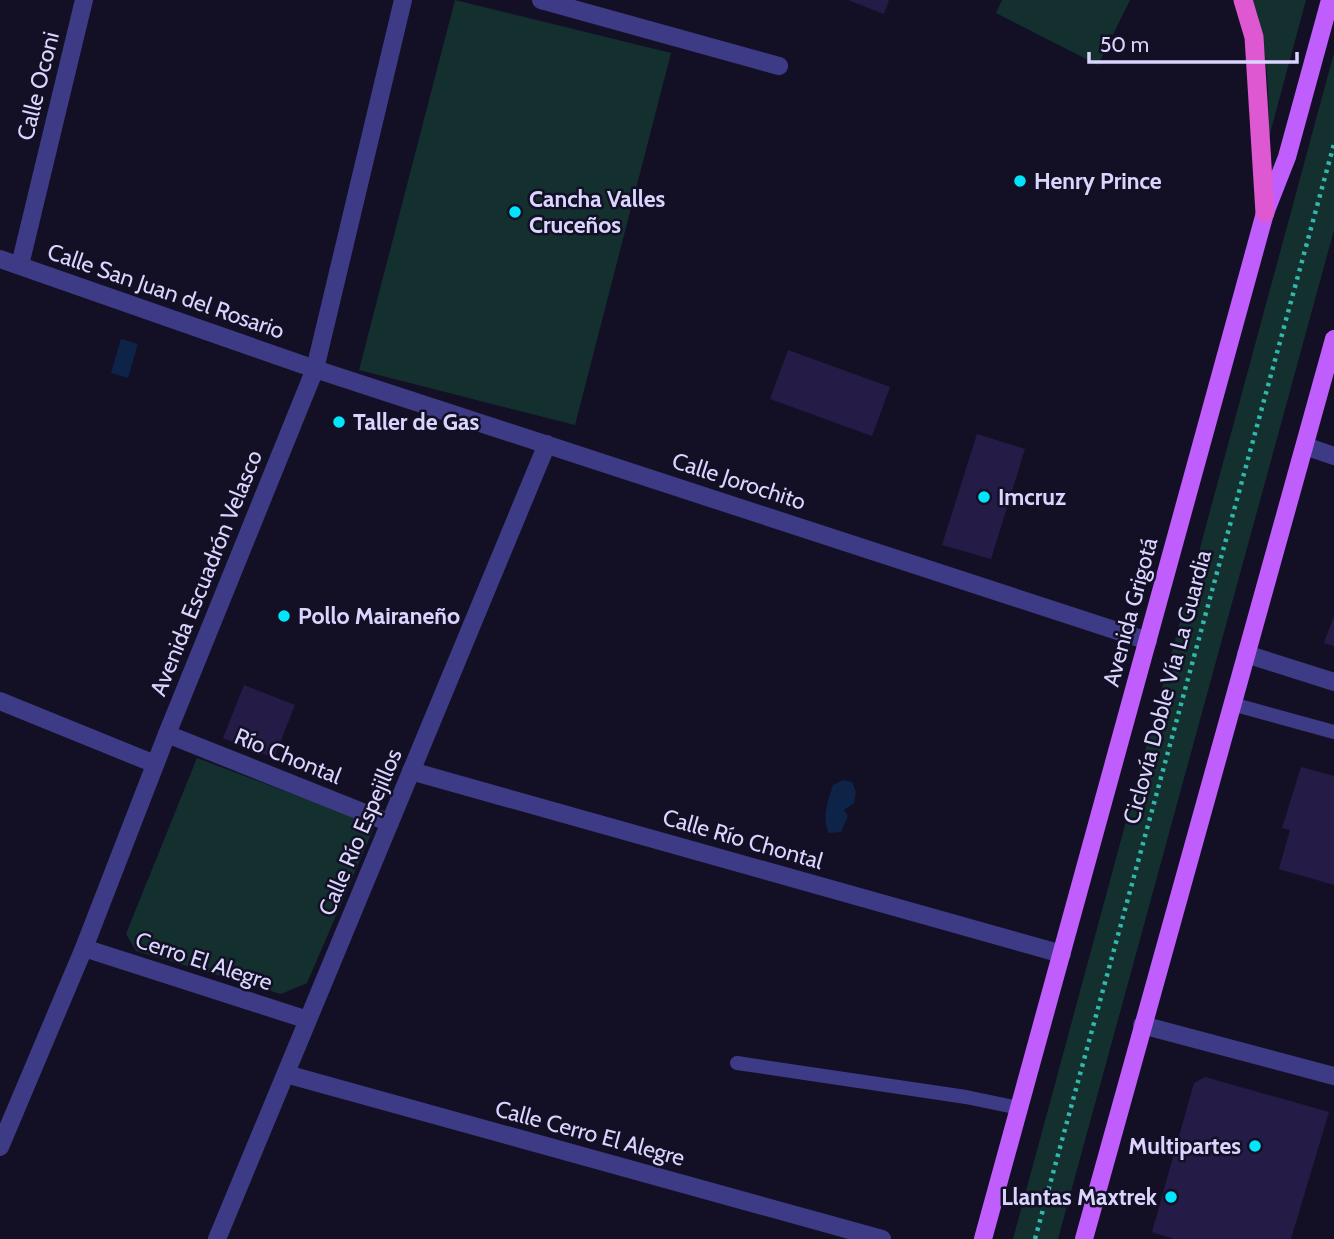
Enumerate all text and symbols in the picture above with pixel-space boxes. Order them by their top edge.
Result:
scale bar [1089,21,1297,65]
street label: Calle Oconi [11,29,65,143]
text: 50 m [1100,32,1149,57]
place label: Henry Prince [1034,167,1162,195]
marker: Henry Prince [1012,173,1028,189]
place label: Cancha Valles Cruceños [529,185,666,239]
marker: Cancha Valles Cruceños [507,204,523,220]
street label: Calle San Juan del Rosario [44,237,288,345]
place label: Taller de Gas [353,408,479,436]
marker: Taller de Gas [331,414,347,430]
street label: Avenida Escuadrón Velasco [144,446,268,700]
street label: Calle Jorochito [669,446,809,516]
place label: Imcruz [998,483,1066,511]
marker: Imcruz [976,489,992,505]
street label: Avenida Grigotá [1097,534,1163,690]
street label: Ciclovía Doble Vía La Guardia [1117,547,1217,827]
place label: Pollo Mairaneño [298,602,460,630]
marker: Pollo Mairaneño [276,608,292,624]
street label: Río Chontal [231,722,346,790]
street label: Calle Río Espejillos [312,744,408,920]
street label: Calle Río Chontal [660,803,827,875]
street label: Cerro El Alegre [132,926,276,996]
street label: Calle Cerro El Alegre [492,1094,688,1172]
place label: Multipartes [1128,1132,1241,1160]
marker: Multipartes [1247,1138,1263,1154]
place label: Llantas Maxtrek [1001,1183,1158,1211]
marker: Llantas Maxtrek [1163,1189,1179,1205]

